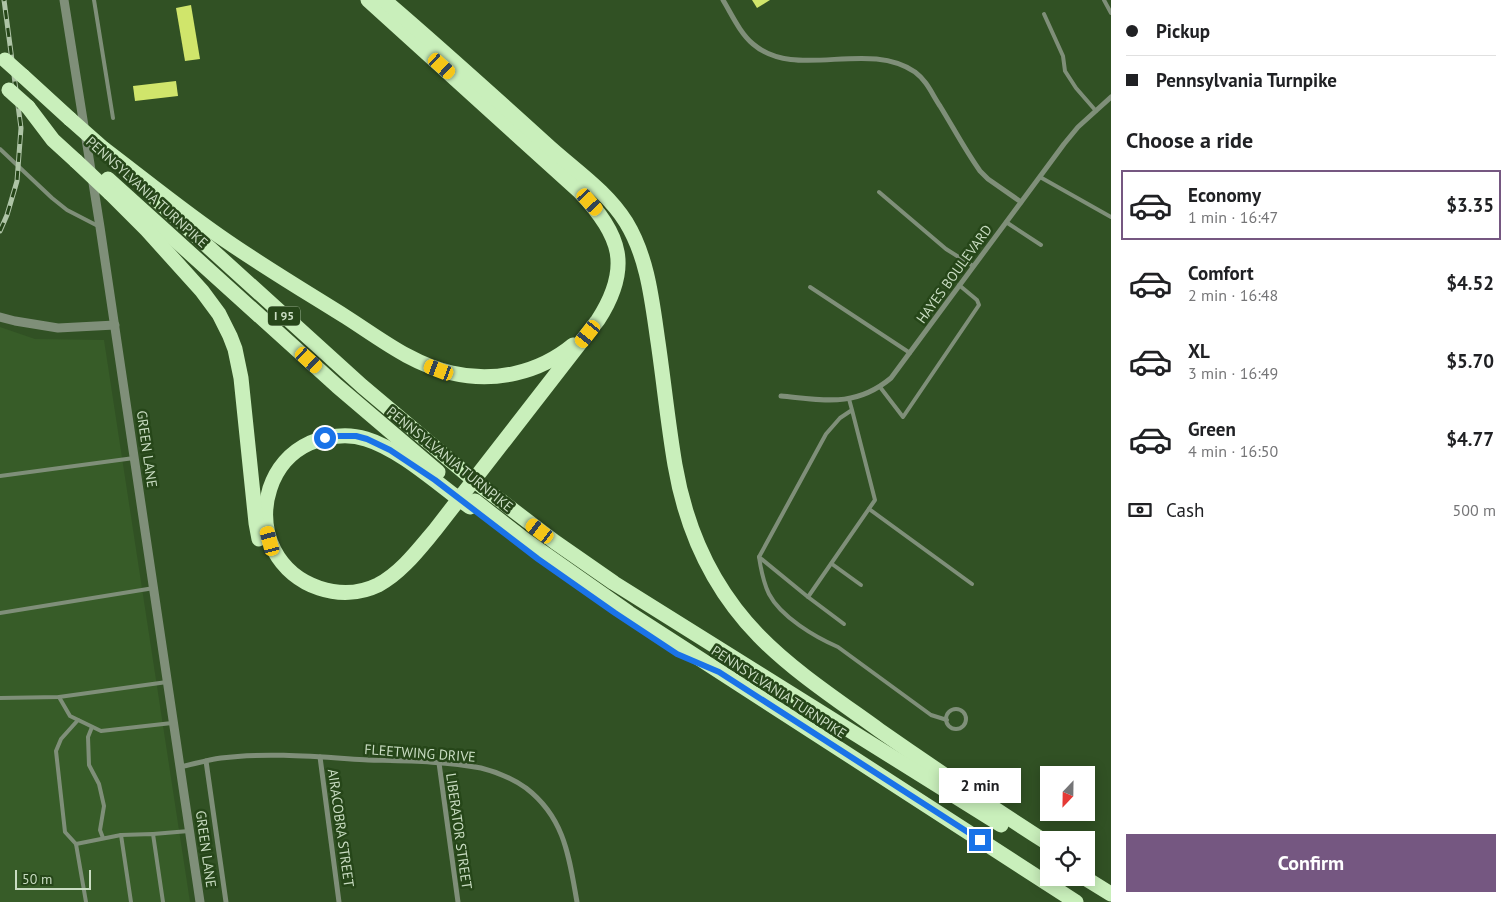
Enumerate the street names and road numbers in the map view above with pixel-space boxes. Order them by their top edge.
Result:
street label: PENNSYLVANIA TURNPIKE [82,133,212,251]
street label: HAYES BOULEVARD [912,221,996,327]
road number: I 95 [268,306,300,326]
street label: PENNSYLVANIA TURNPIKE [383,402,517,516]
street label: GREEN LANE [133,409,161,489]
street label: PENNSYLVANIA TURNPIKE [708,641,850,743]
street label: FLEETWING DRIVE [364,740,476,766]
street label: AIRACOBRA STREET [324,768,358,888]
street label: LIBERATOR STREET [442,772,476,891]
street label: GREEN LANE [192,809,220,889]

